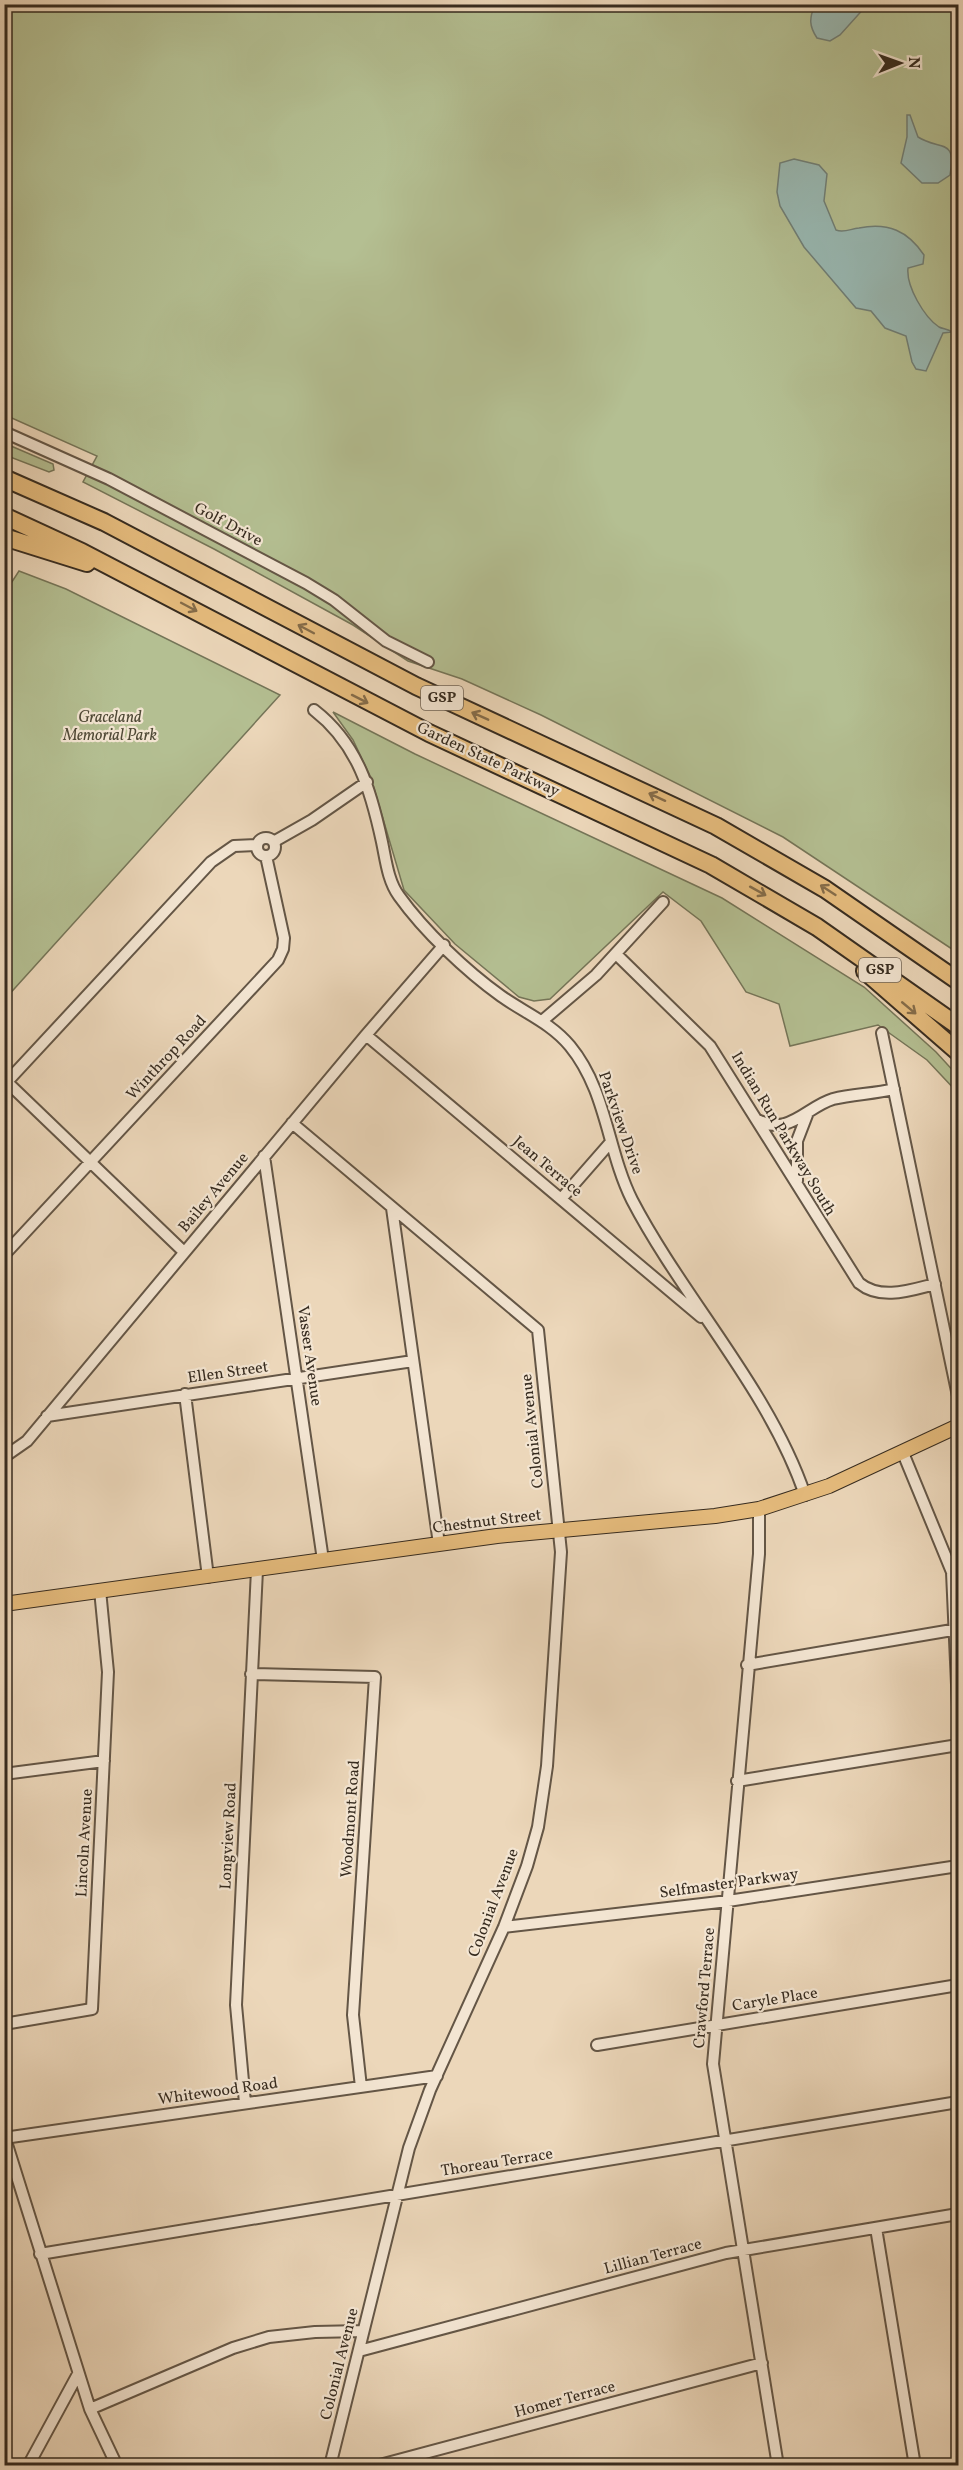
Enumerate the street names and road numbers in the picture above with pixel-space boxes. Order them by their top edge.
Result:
street label: Golf Drive [190,498,266,552]
road number: GSP [421,686,463,710]
street label: Garden State Parkway [413,717,563,803]
road number: GSP [859,958,901,982]
street label: Winthrop Road [122,1011,212,1105]
street label: Indian Run Parkway South [725,1048,841,1220]
street label: Parkview Drive [592,1069,648,1177]
street label: Jean Terrace [507,1131,587,1203]
street label: Bailey Avenue [174,1148,254,1238]
street label: Vasser Avenue [291,1304,327,1408]
street label: Ellen Street [186,1356,270,1390]
street label: Colonial Avenue [516,1373,550,1489]
street label: Chestnut Street [431,1504,543,1540]
street label: Woodmont Road [336,1759,366,1879]
street label: Longview Road [215,1782,243,1890]
street label: Lincoln Avenue [71,1788,99,1898]
street label: Colonial Avenue [463,1845,525,1961]
street label: Selfmaster Parkway [658,1863,800,1905]
street label: Crawford Terrace [689,1927,721,2049]
street label: Caryle Place [731,1982,819,2018]
street label: Whitewood Road [157,2073,279,2111]
street label: Thoreau Terrace [439,2143,555,2183]
street label: Lillian Terrace [602,2233,704,2281]
street label: Colonial Avenue [315,2306,365,2422]
street label: Homer Terrace [512,2376,618,2424]

